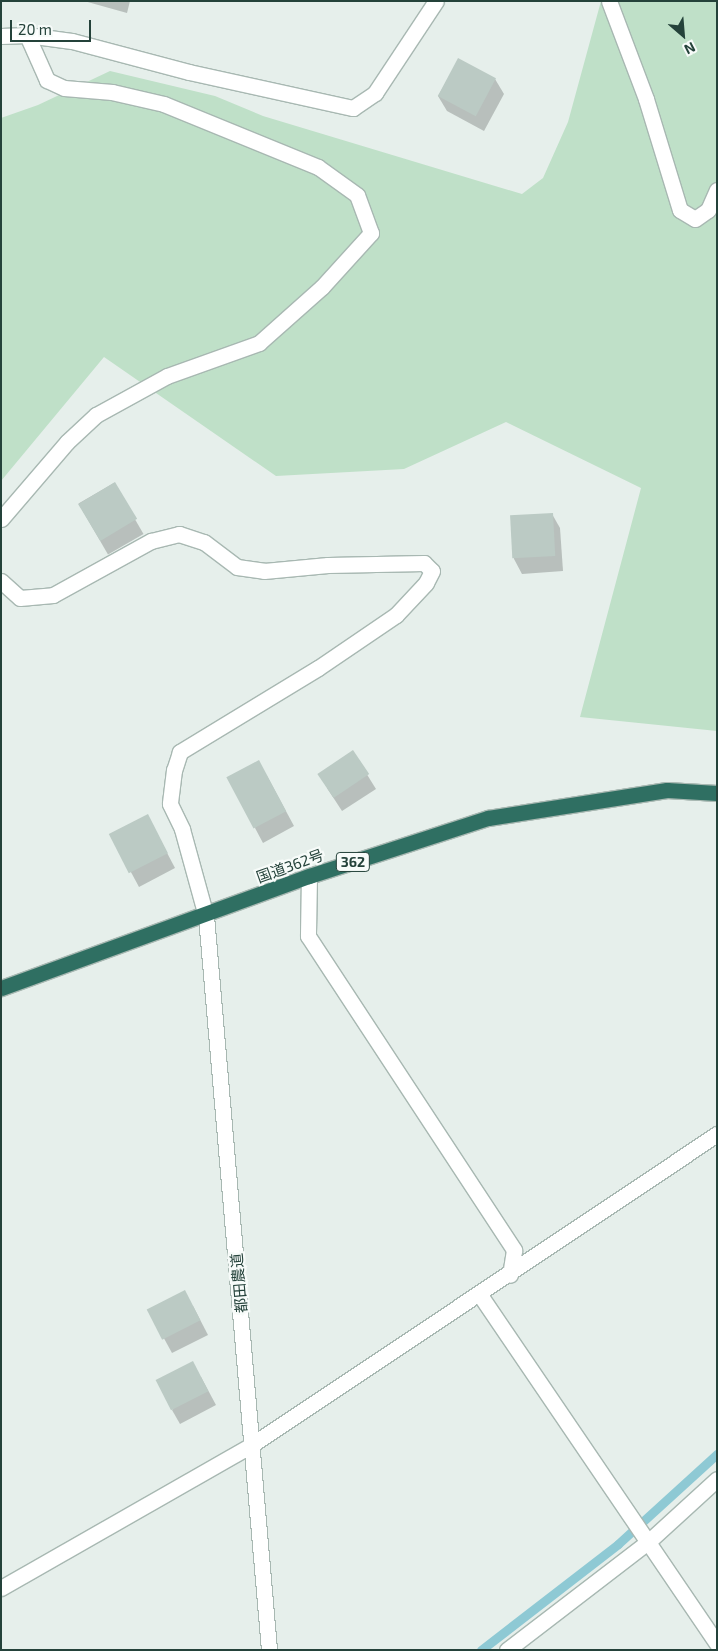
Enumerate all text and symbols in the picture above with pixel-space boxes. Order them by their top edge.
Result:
scale bar [12,10,94,42]
north arrow [658,10,708,60]
text: 20 m [18,20,52,38]
text: N [682,39,698,59]
street label: 国道362号 [254,846,326,886]
road number: 362 [336,850,370,874]
street label: 都田農道 [227,1252,251,1314]

